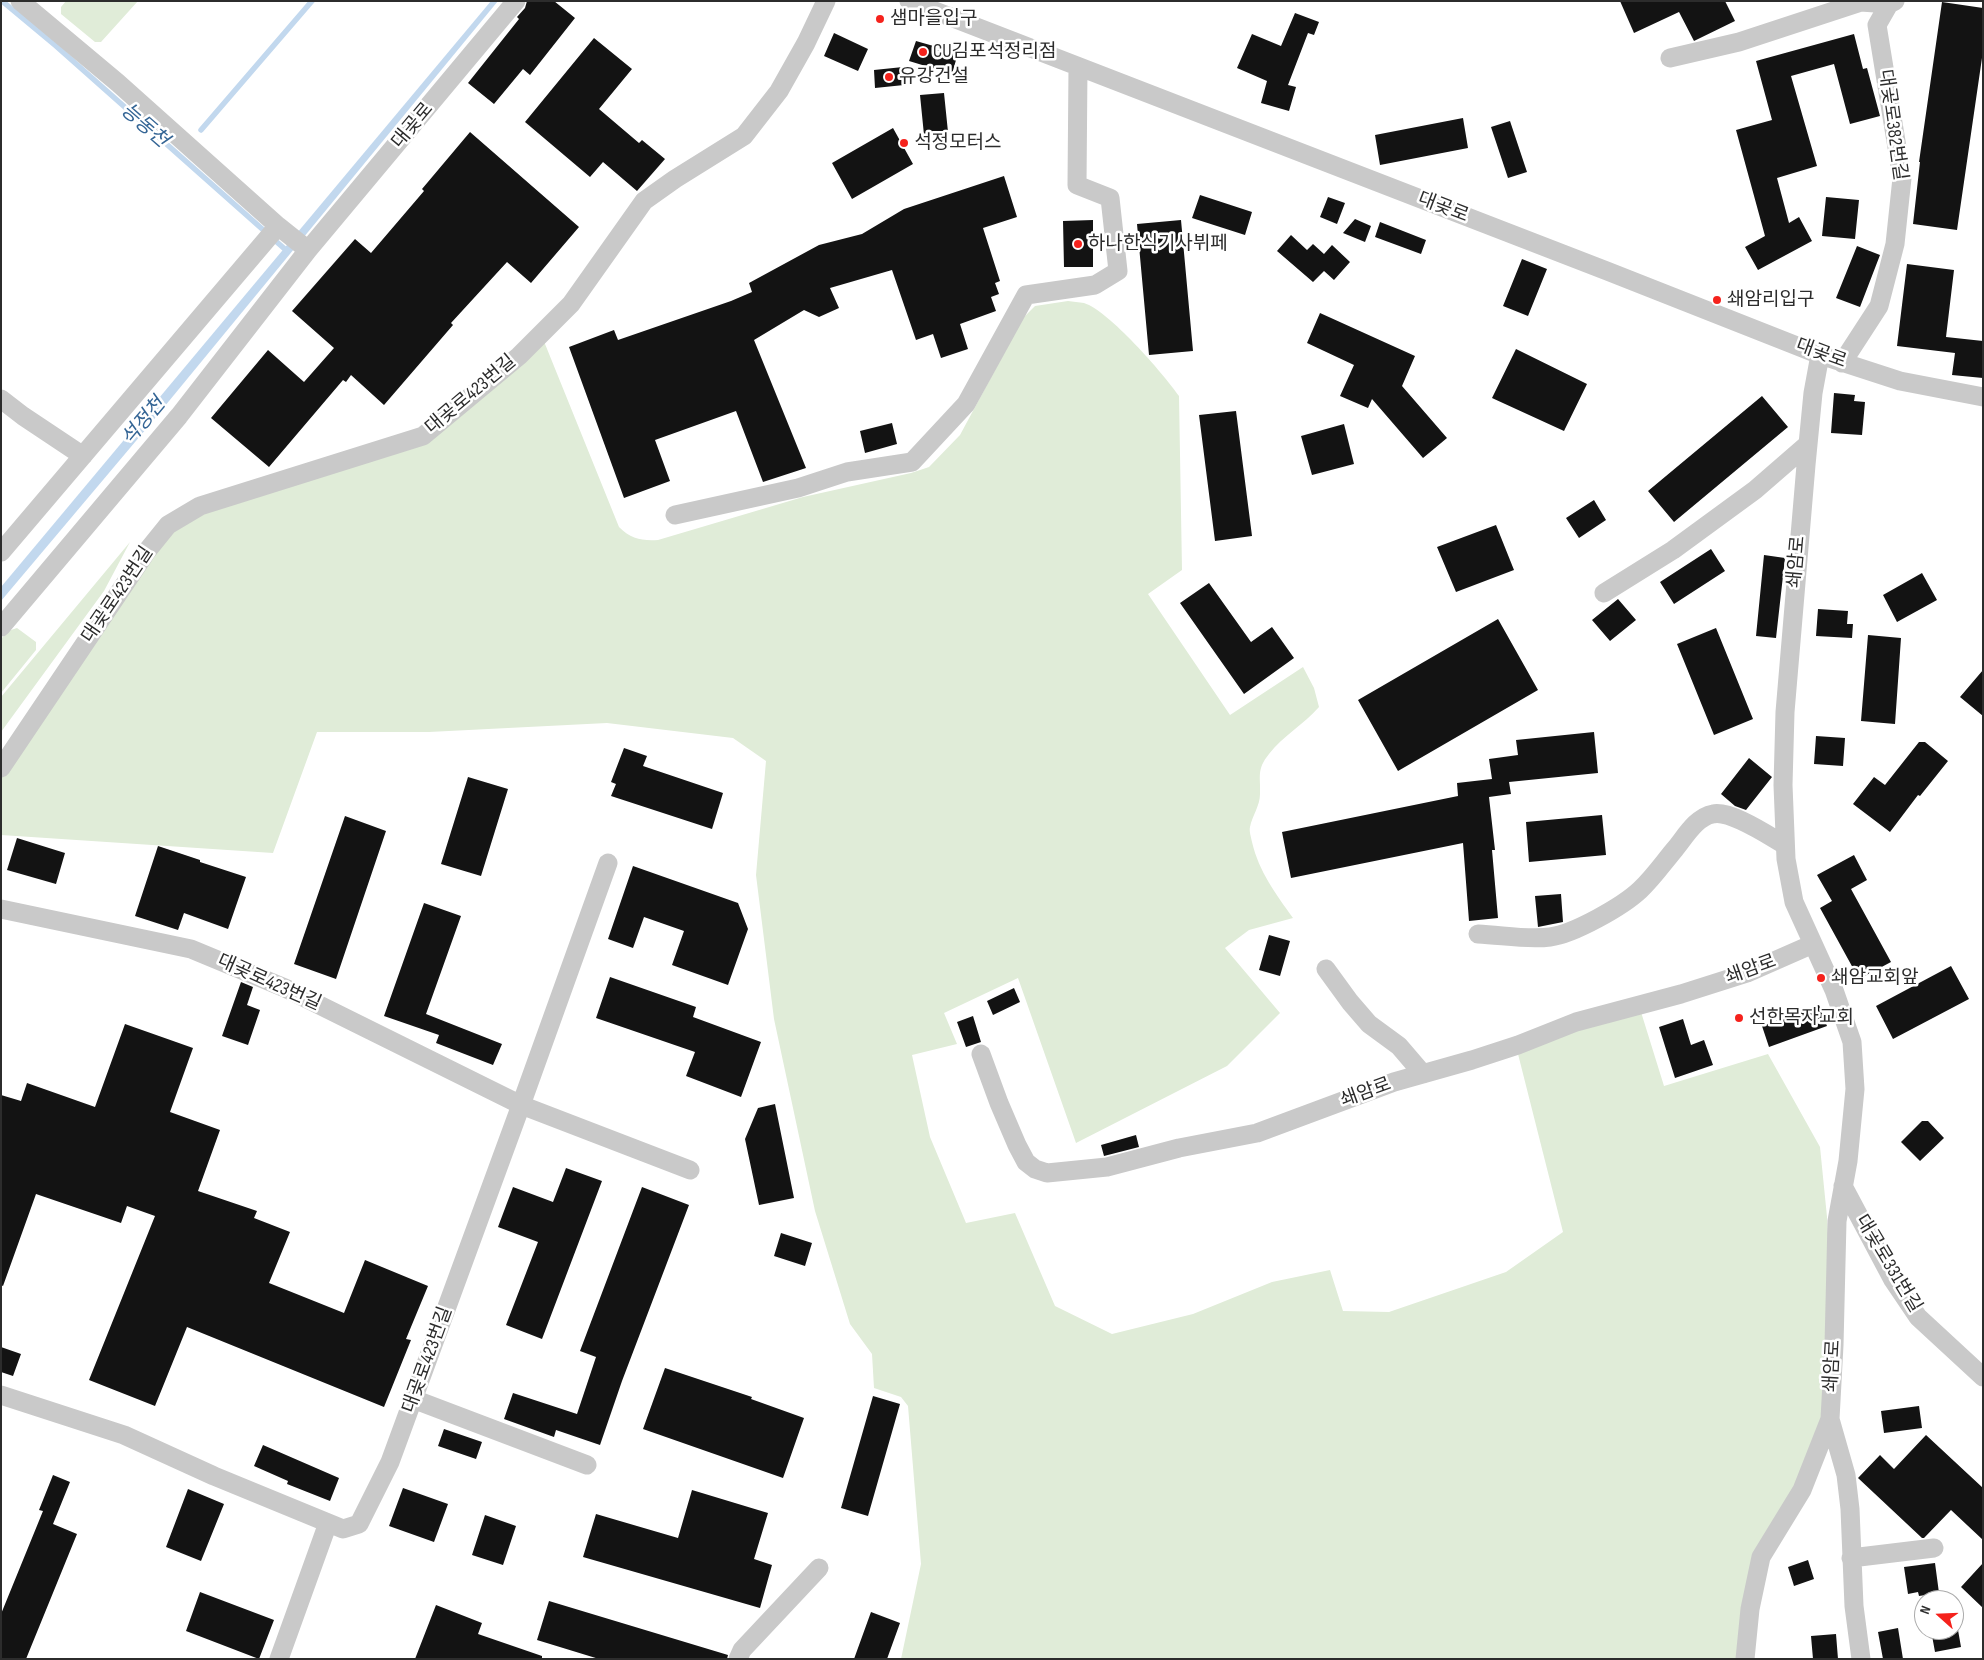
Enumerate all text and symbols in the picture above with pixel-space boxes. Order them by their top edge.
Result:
place label: 샘마을입구 [890,8,977,30]
marker: 샘마을입구 [874,13,886,25]
place label: CU김포석정리점 [933,41,1056,63]
marker: CU김포석정리점 [917,46,929,58]
place label: 유강건설 [899,66,969,88]
street label: 대곶로382번길 [1873,68,1911,182]
marker: 유강건설 [883,71,895,83]
water label: 능동천 [115,99,173,153]
street label: 대곶로 [387,99,439,153]
place label: 석정모터스 [914,132,1001,154]
marker: 석정모터스 [898,137,910,149]
street label: 대곶로 [1414,188,1472,228]
place label: 하나한식기사뷔페 [1088,233,1228,255]
marker: 하나한식기사뷔페 [1072,238,1084,250]
place label: 쇄암리입구 [1727,289,1814,311]
marker: 쇄암리입구 [1711,294,1723,306]
street label: 대곶로 [1792,334,1850,374]
street label: 대곶로423번길 [421,351,521,439]
water label: 석정천 [117,393,171,451]
street label: 쇄암로 [1783,535,1811,589]
street label: 대곶로423번길 [77,543,159,647]
street label: 대곶로423번길 [214,950,324,1016]
street label: 쇄암로 [1722,950,1780,990]
place label: 쇄암교회앞 [1831,967,1918,989]
marker: 쇄암교회앞 [1815,972,1827,984]
place label: 선한목자교회 [1749,1007,1854,1029]
marker: 선한목자교회 [1733,1012,1745,1024]
street label: 쇄암로 [1337,1073,1395,1113]
street label: 대곶로331번길 [1850,1211,1926,1317]
street label: 대곶로423번길 [398,1304,458,1416]
street label: 쇄암로 [1820,1339,1846,1393]
north arrow [1914,1590,1964,1640]
text: N [1916,1604,1935,1616]

